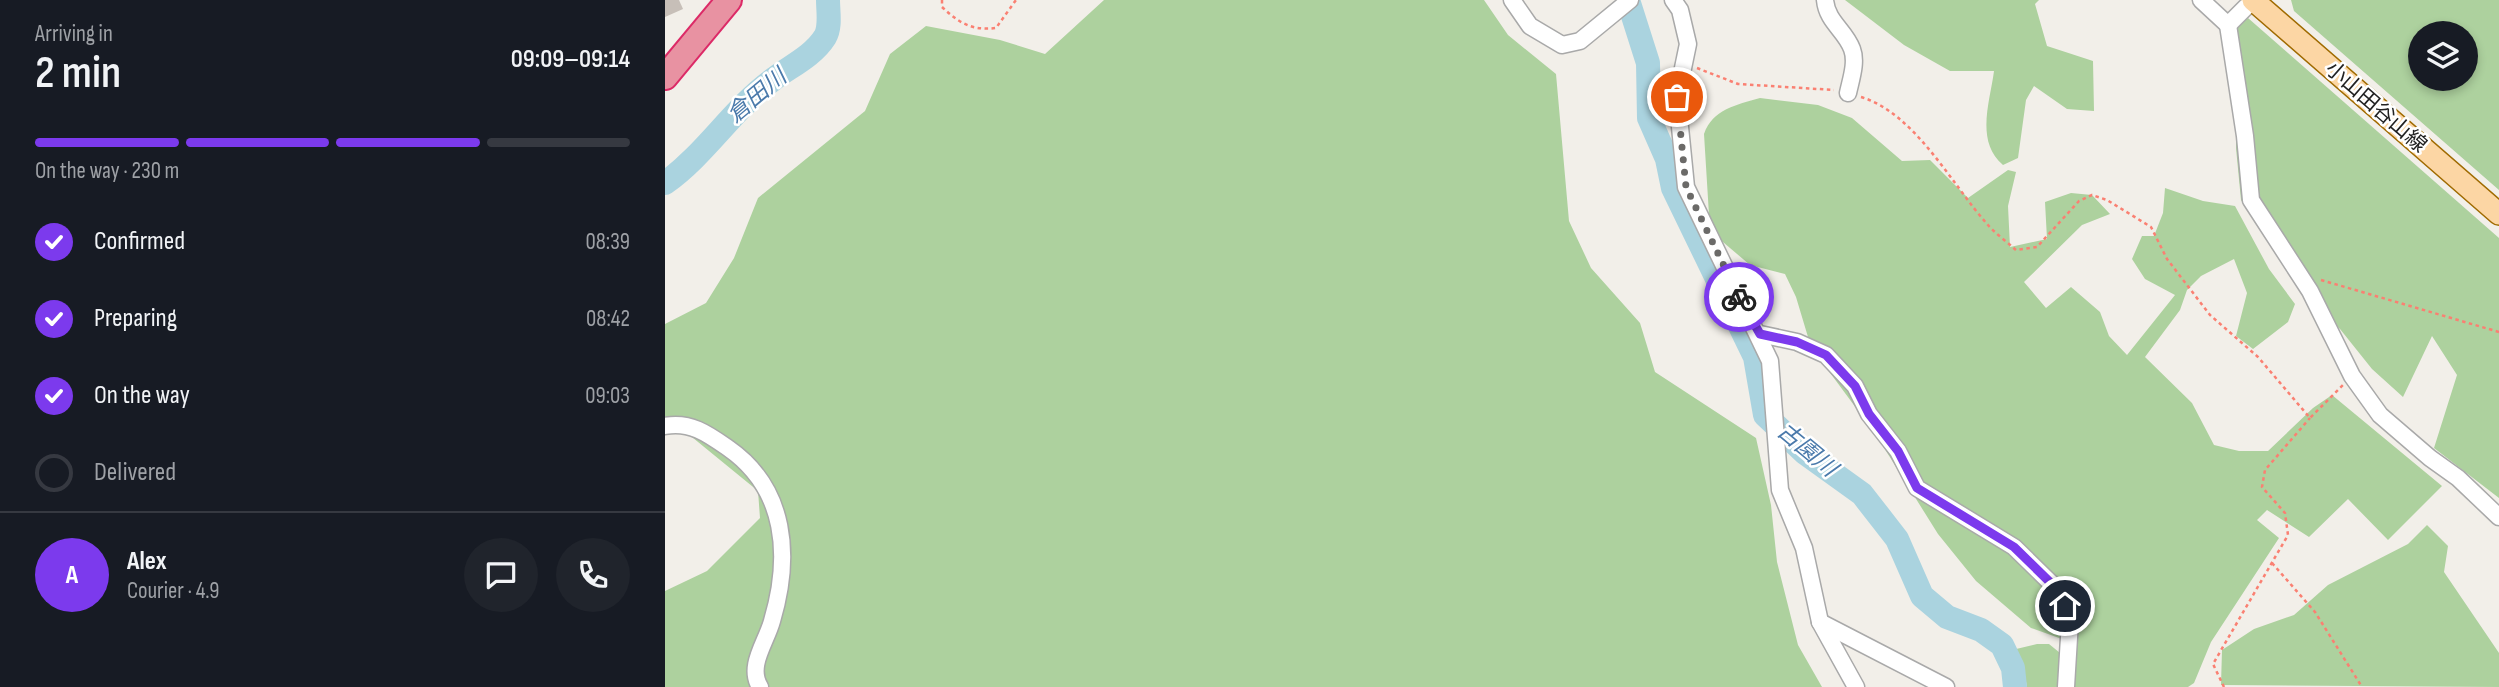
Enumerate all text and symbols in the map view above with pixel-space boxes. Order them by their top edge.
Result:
text: Arriving in [35,20,113,48]
map controls [2408,21,2478,91]
button: layers [2408,21,2478,91]
text: 09:09–09:14 [511,44,630,75]
text: 2 min [35,46,121,101]
street label: 小山田谷山線 [2320,56,2432,158]
water label: 倉田川 [722,61,795,129]
pin [1647,67,1707,127]
icon: bag [1658,78,1696,116]
text: On the way · 230 m [35,157,179,185]
icon: check [35,223,73,261]
text: Confirmed [94,226,185,257]
text: 08:39 [585,228,630,256]
courier [1704,262,1774,332]
icon: bike [1720,278,1758,316]
icon: check [35,300,73,338]
text: Preparing [94,303,177,334]
text: 08:42 [586,305,630,333]
icon: check [35,377,73,415]
text: On the way [94,380,190,411]
text: 09:03 [585,382,630,410]
water label: 古園川 [1772,417,1845,485]
text: Delivered [94,457,176,488]
button: chat [464,538,538,612]
button: phone [556,538,630,612]
text: Alex [127,546,167,577]
text: A [66,560,78,591]
pin [2035,576,2095,636]
text: Courier · 4.9 [127,577,219,605]
icon: home [2046,587,2084,625]

